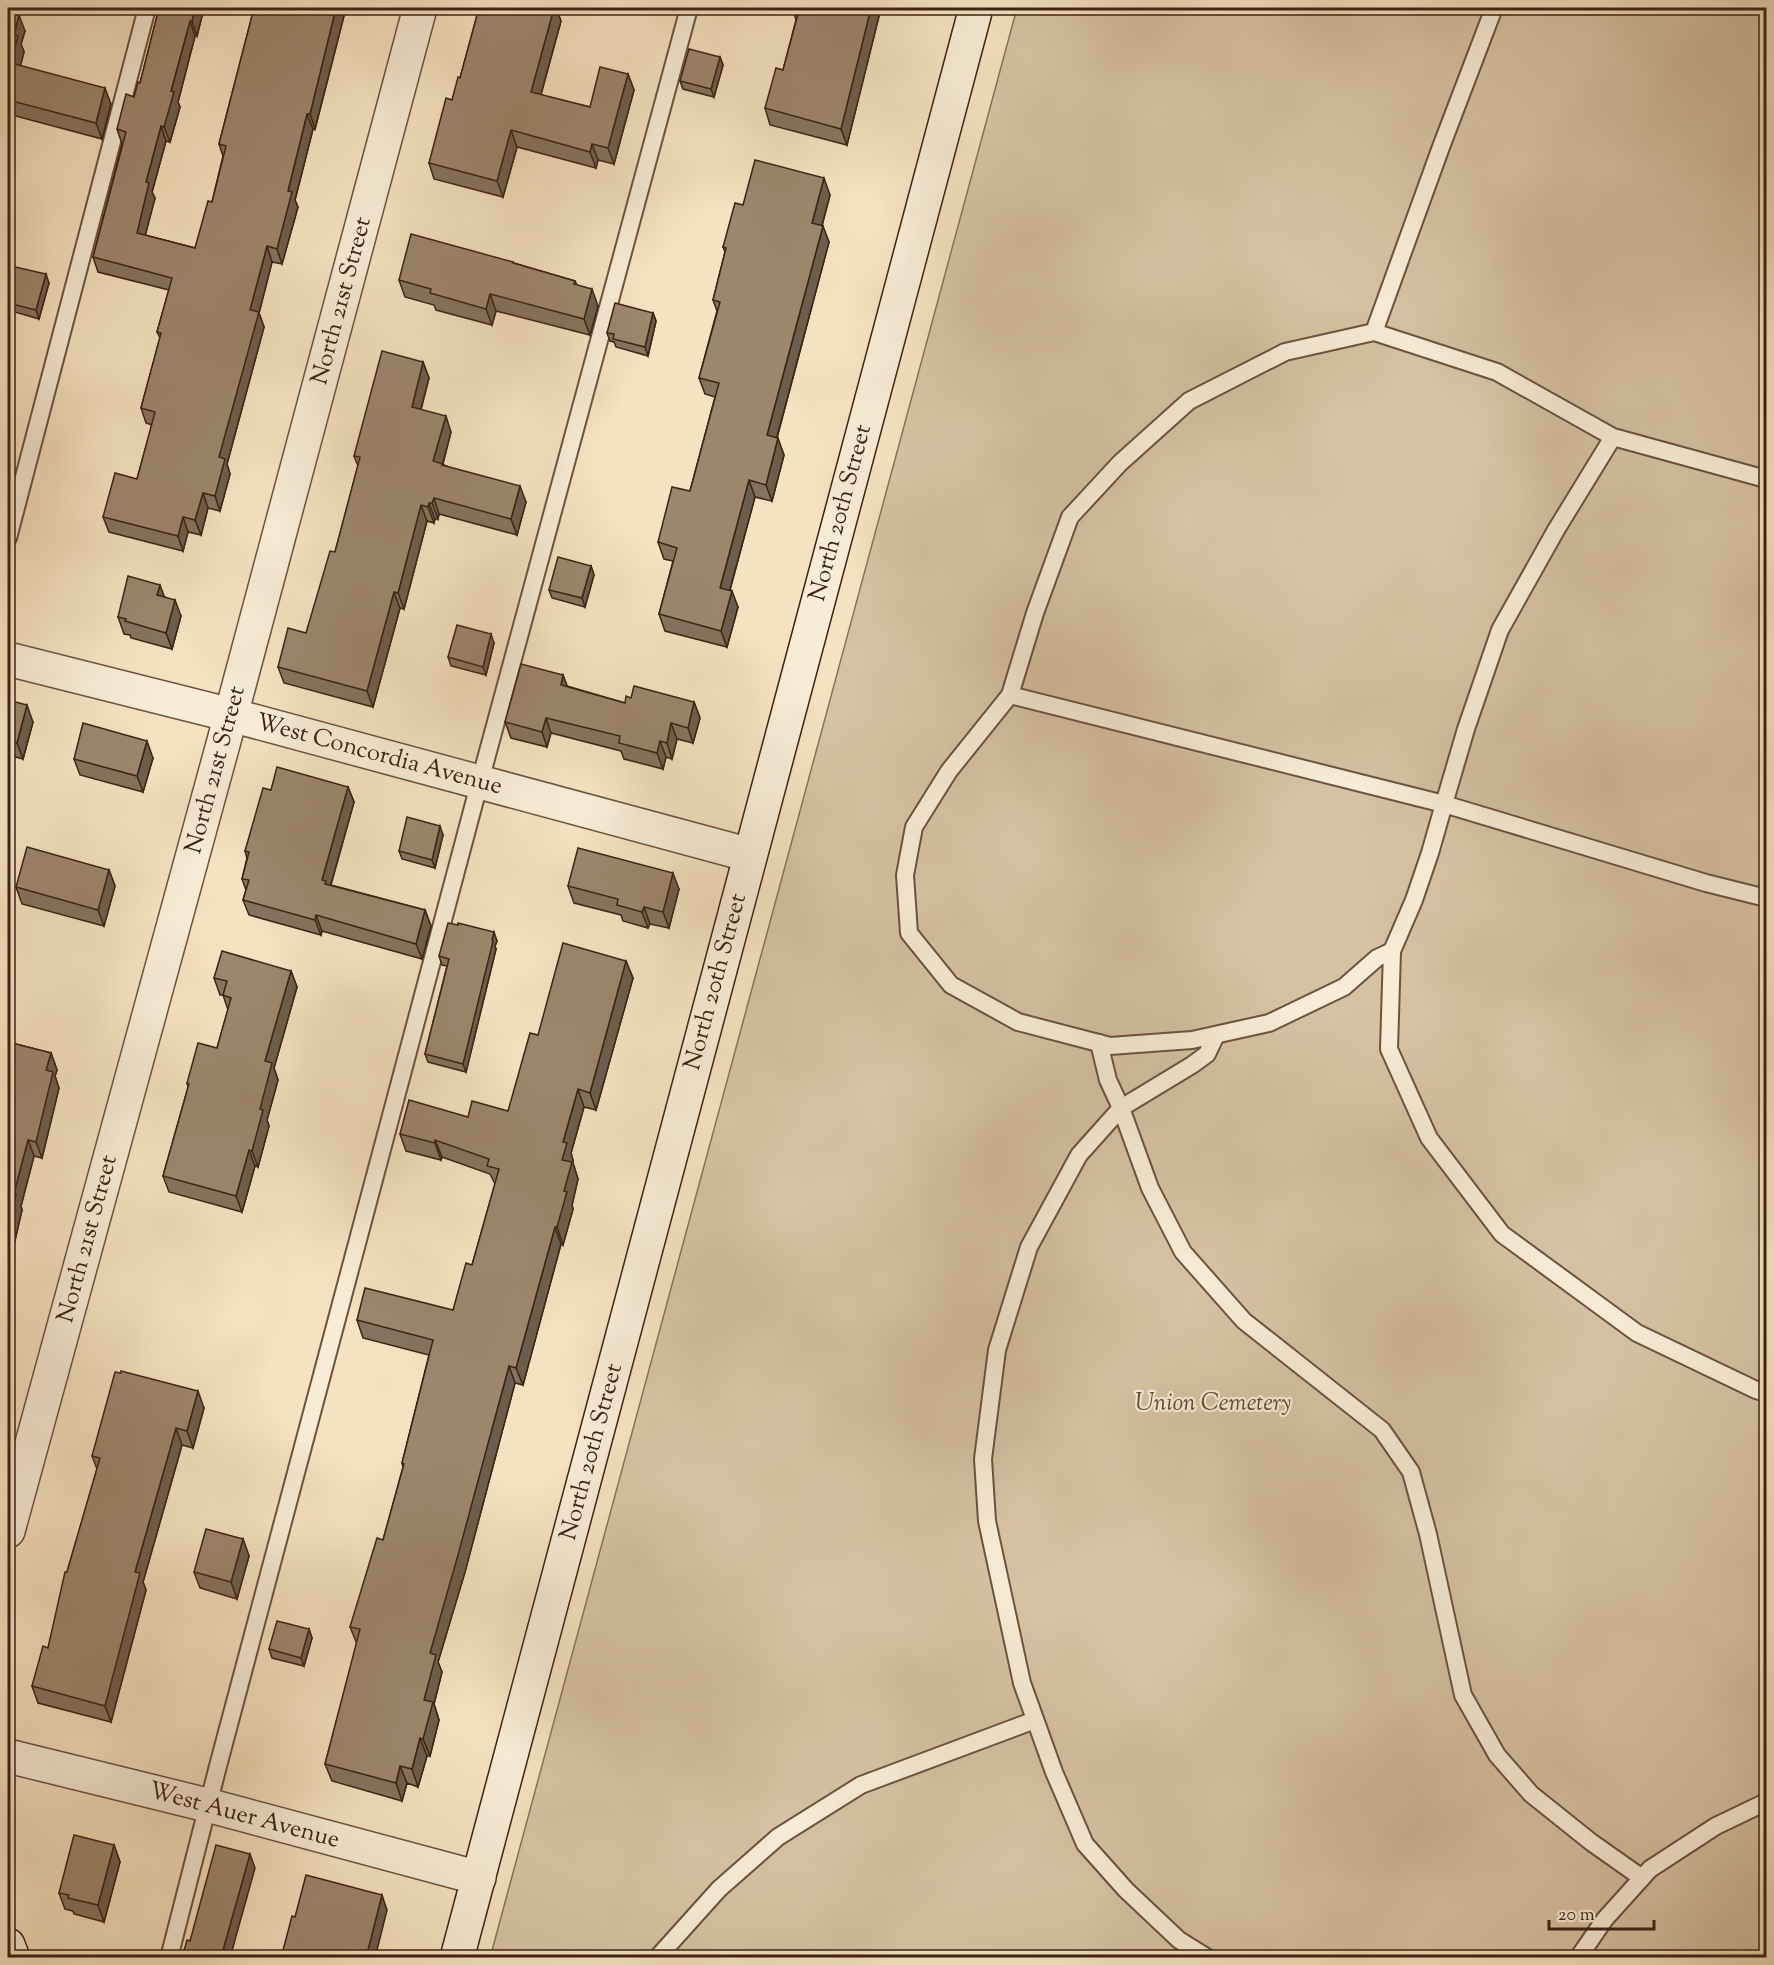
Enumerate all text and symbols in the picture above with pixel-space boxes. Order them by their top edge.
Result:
street label: North 21st Street [303,213,381,389]
street label: North 20th Street [801,421,881,605]
street label: North 21st Street [177,682,255,858]
street label: West Concordia Avenue [252,706,506,804]
street label: North 20th Street [676,890,756,1074]
street label: North 21st Street [49,1151,127,1327]
street label: North 20th Street [552,1360,632,1544]
park label: Union Cemetery [1135,1387,1291,1421]
street label: West Auer Avenue [145,1774,343,1858]
scale bar [1549,1893,1654,1931]
text: 20 m [1558,1903,1595,1929]

